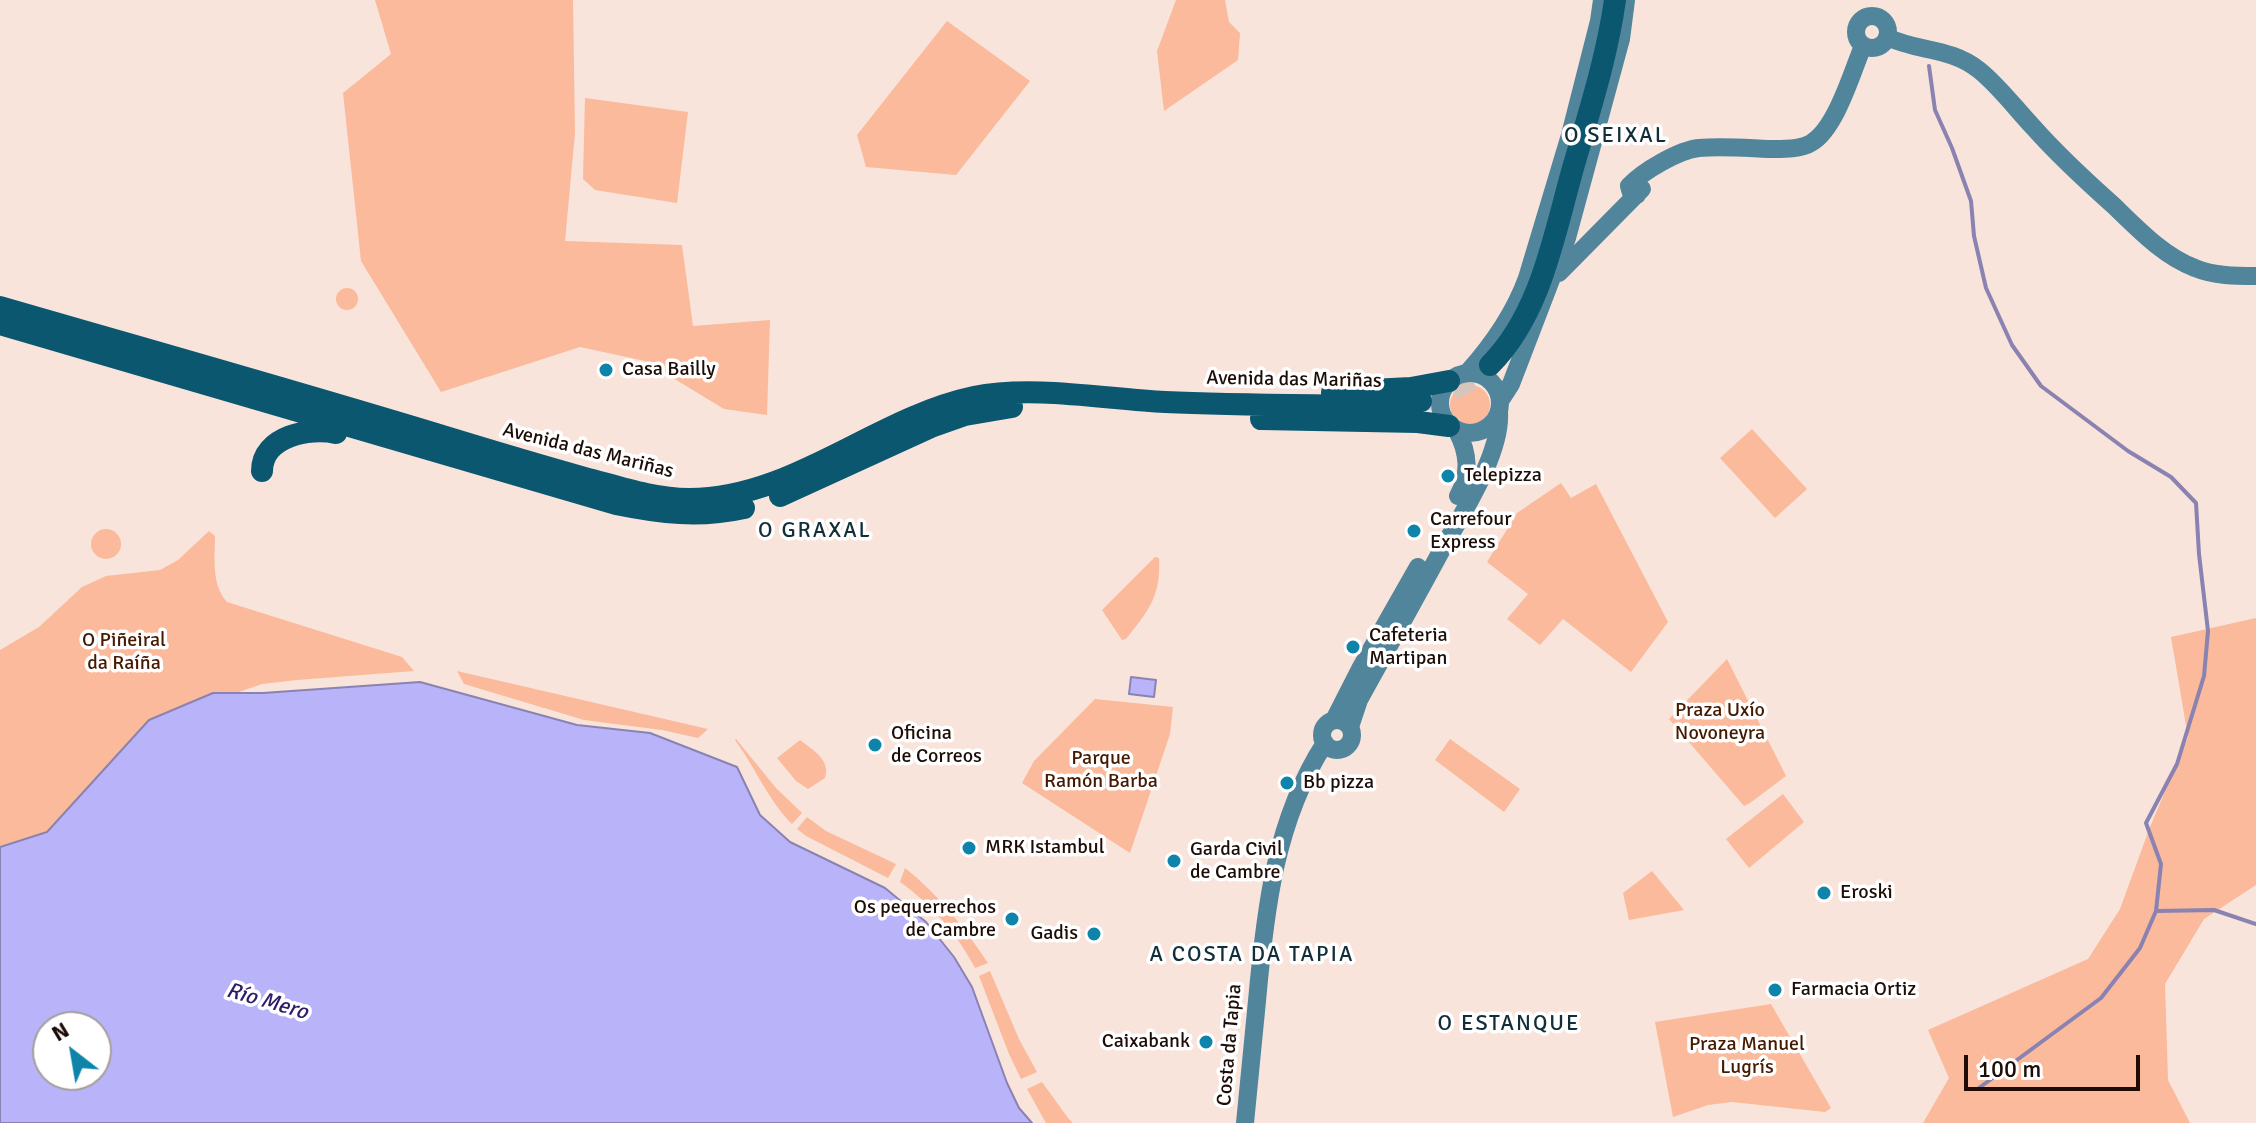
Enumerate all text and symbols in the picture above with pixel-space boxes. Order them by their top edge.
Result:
district label: O SEIXAL [1564,123,1668,149]
place label: Casa Bailly [622,358,716,382]
marker: Casa Bailly [597,361,615,379]
street label: Avenida das Mariñas [1206,366,1382,394]
street label: Avenida das Mariñas [500,418,676,484]
place label: Telepizza [1464,464,1542,488]
marker: Telepizza [1439,467,1457,485]
place label: Carrefour Express [1430,508,1512,555]
district label: O GRAXAL [758,518,872,544]
marker: Carrefour Express [1405,522,1423,540]
place label: Cafeteria Martipan [1369,624,1448,671]
park label: O Piñeiral da Raíña [82,629,166,676]
marker: Cafeteria Martipan [1344,638,1362,656]
park label: Praza Uxío Novoneyra [1675,699,1765,746]
place label: Oficina de Correos [891,722,982,769]
marker: Oficina de Correos [866,736,884,754]
park label: Parque Ramón Barba [1044,747,1158,794]
place label: Bb pizza [1303,771,1374,795]
marker: Bb pizza [1278,774,1296,792]
place label: MRK Istambul [985,836,1105,860]
place label: Garda Civil de Cambre [1190,838,1283,885]
marker: MRK Istambul [960,839,978,857]
marker: Garda Civil de Cambre [1165,852,1183,870]
place label: Eroski [1840,881,1893,905]
marker: Eroski [1815,884,1833,902]
place label: Os pequerrechos de Cambre [854,896,996,943]
marker: Os pequerrechos de Cambre [1003,910,1021,928]
place label: Gadis [1030,922,1078,946]
marker: Gadis [1085,925,1103,943]
district label: A COSTA DA TAPIA [1150,942,1354,968]
water label: Río Mero [223,978,311,1026]
place label: Farmacia Ortiz [1791,978,1916,1002]
marker: Farmacia Ortiz [1766,981,1784,999]
street label: Costa da Tapia [1213,983,1247,1107]
north arrow [32,1011,112,1091]
district label: O ESTANQUE [1438,1011,1580,1037]
text: N [47,1016,74,1047]
place label: Caixabank [1102,1030,1190,1054]
marker: Caixabank [1197,1033,1215,1051]
park label: Praza Manuel Lugrís [1689,1033,1805,1080]
scale bar [1968,1039,2144,1089]
text: 100 m [1978,1054,2041,1084]

